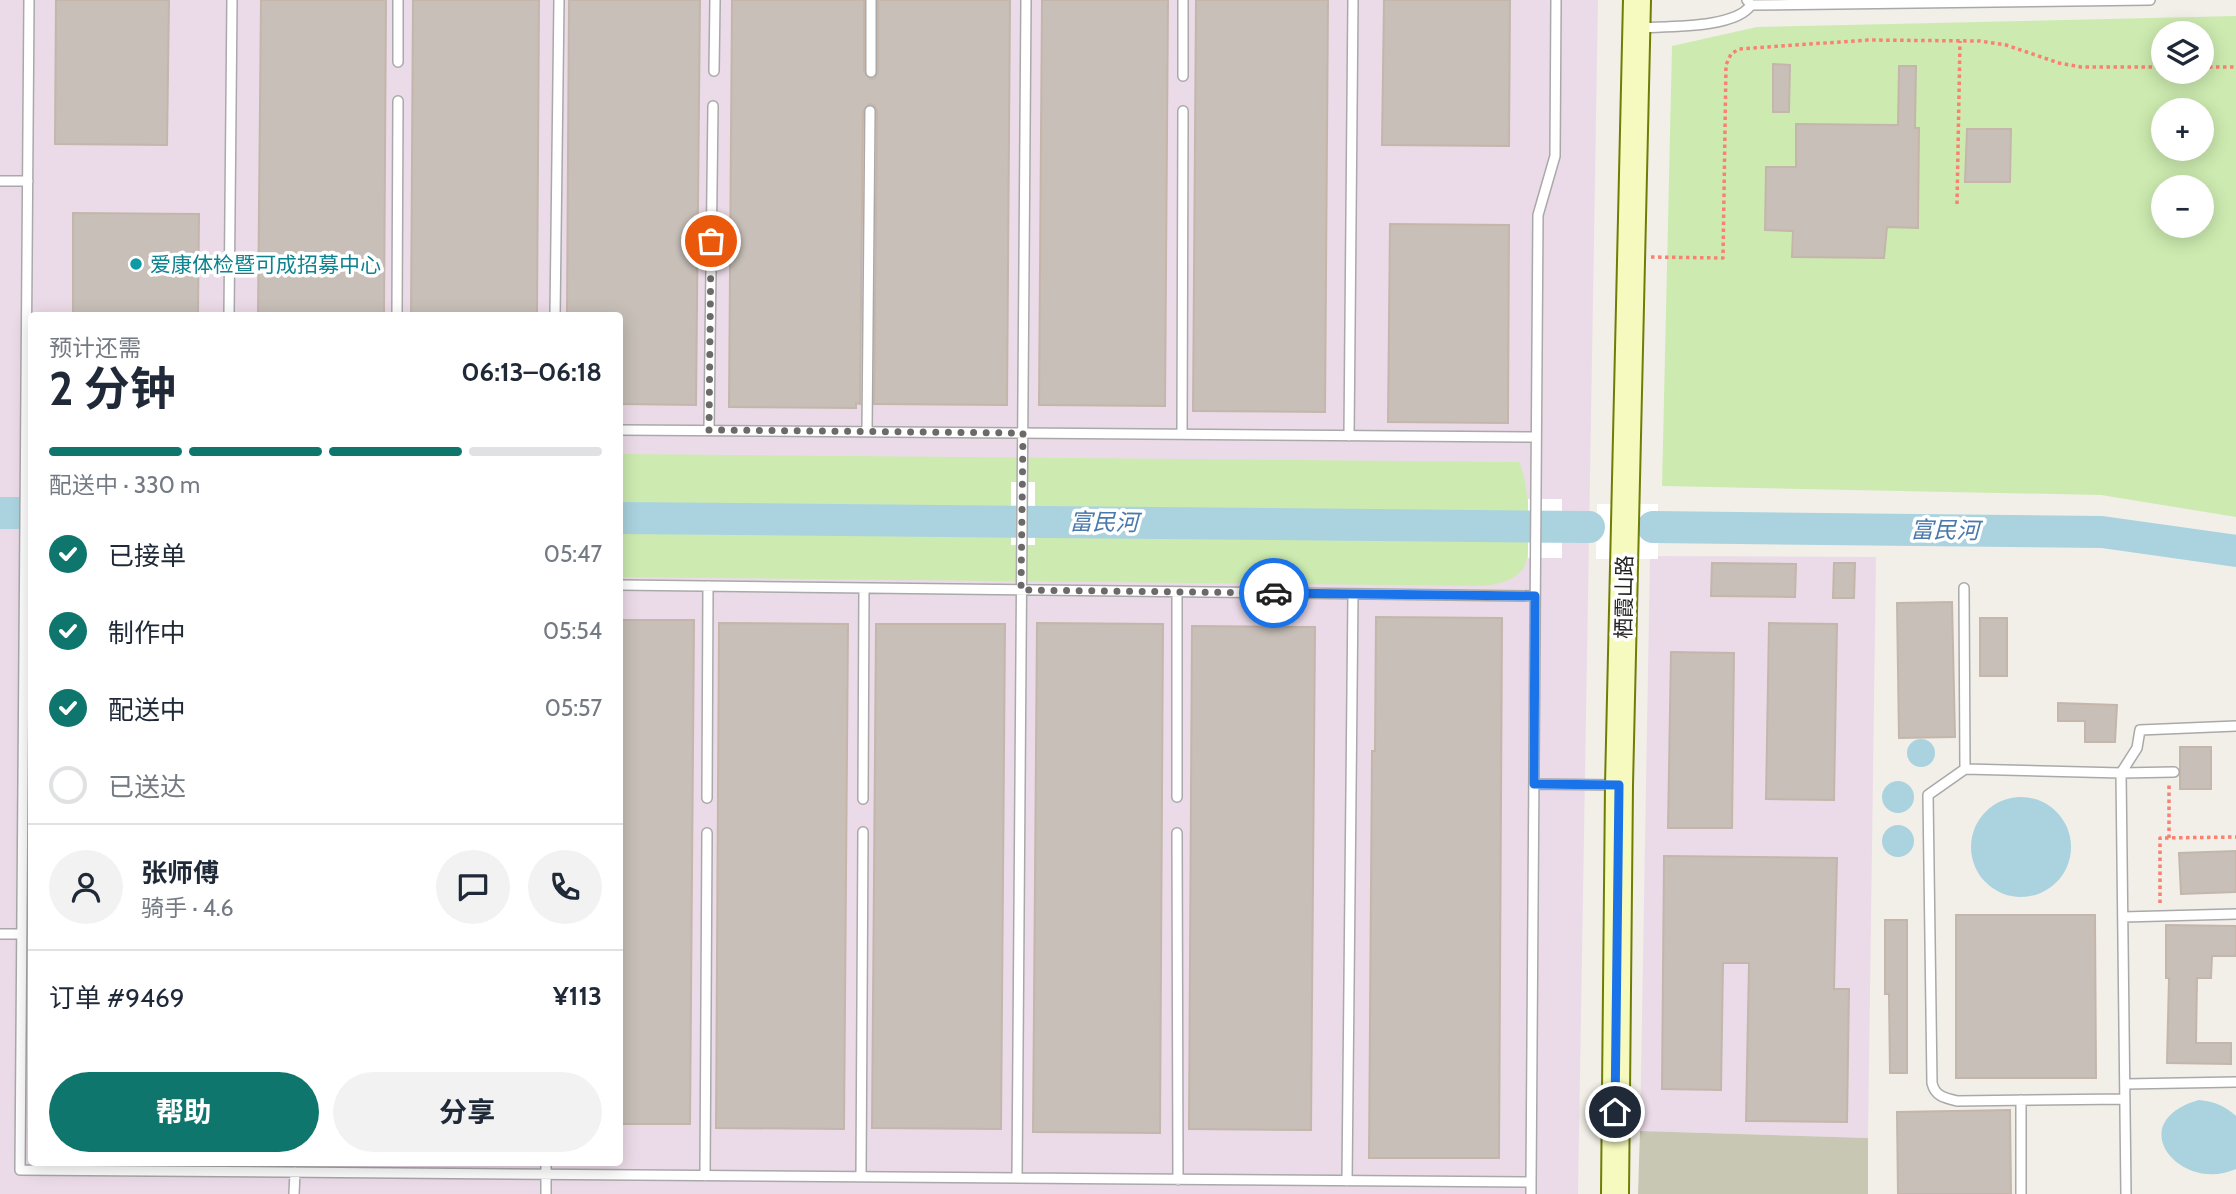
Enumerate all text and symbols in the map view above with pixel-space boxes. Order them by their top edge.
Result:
map controls [2151,21,2214,238]
button: layers [2151,21,2214,84]
button: + [2151,98,2214,161]
button: − [2151,175,2214,238]
pin [681,211,741,271]
icon: bag [692,222,730,260]
place label: 爱康体检暨可成招募中心 [150,252,381,277]
marker: 爱康体检暨可成招募中心 [128,256,144,272]
text: 预计还需 [49,334,141,362]
text: 06:13–06:18 [461,356,602,388]
text: 2 分钟 [49,361,176,417]
text: 配送中 · 330 m [49,471,200,499]
water label: 富民河 [1069,507,1143,537]
water label: 富民河 [1910,515,1984,545]
icon: check [49,535,87,573]
text: 已接单 [108,540,186,572]
text: 05:47 [544,540,602,568]
street label: 栖霞山路 [1611,555,1637,639]
courier [1239,558,1309,628]
icon: car [1255,574,1293,612]
icon: check [49,612,87,650]
text: 制作中 [108,617,186,649]
text: 05:54 [543,617,602,645]
icon: check [49,689,87,727]
text: 配送中 [108,694,186,726]
text: 05:57 [545,694,602,722]
text: 已送达 [108,771,186,803]
button: person [49,850,123,924]
button: chat [436,850,510,924]
button: phone [528,850,602,924]
text: 张师傅 [141,857,219,889]
text: 骑手 · 4.6 [141,894,234,922]
text: ¥113 [553,980,602,1012]
text: 订单 #9469 [49,982,185,1014]
button: 帮助 [49,1072,319,1152]
button: 分享 [333,1072,602,1152]
pin [1585,1082,1645,1142]
icon: home [1596,1093,1634,1131]

